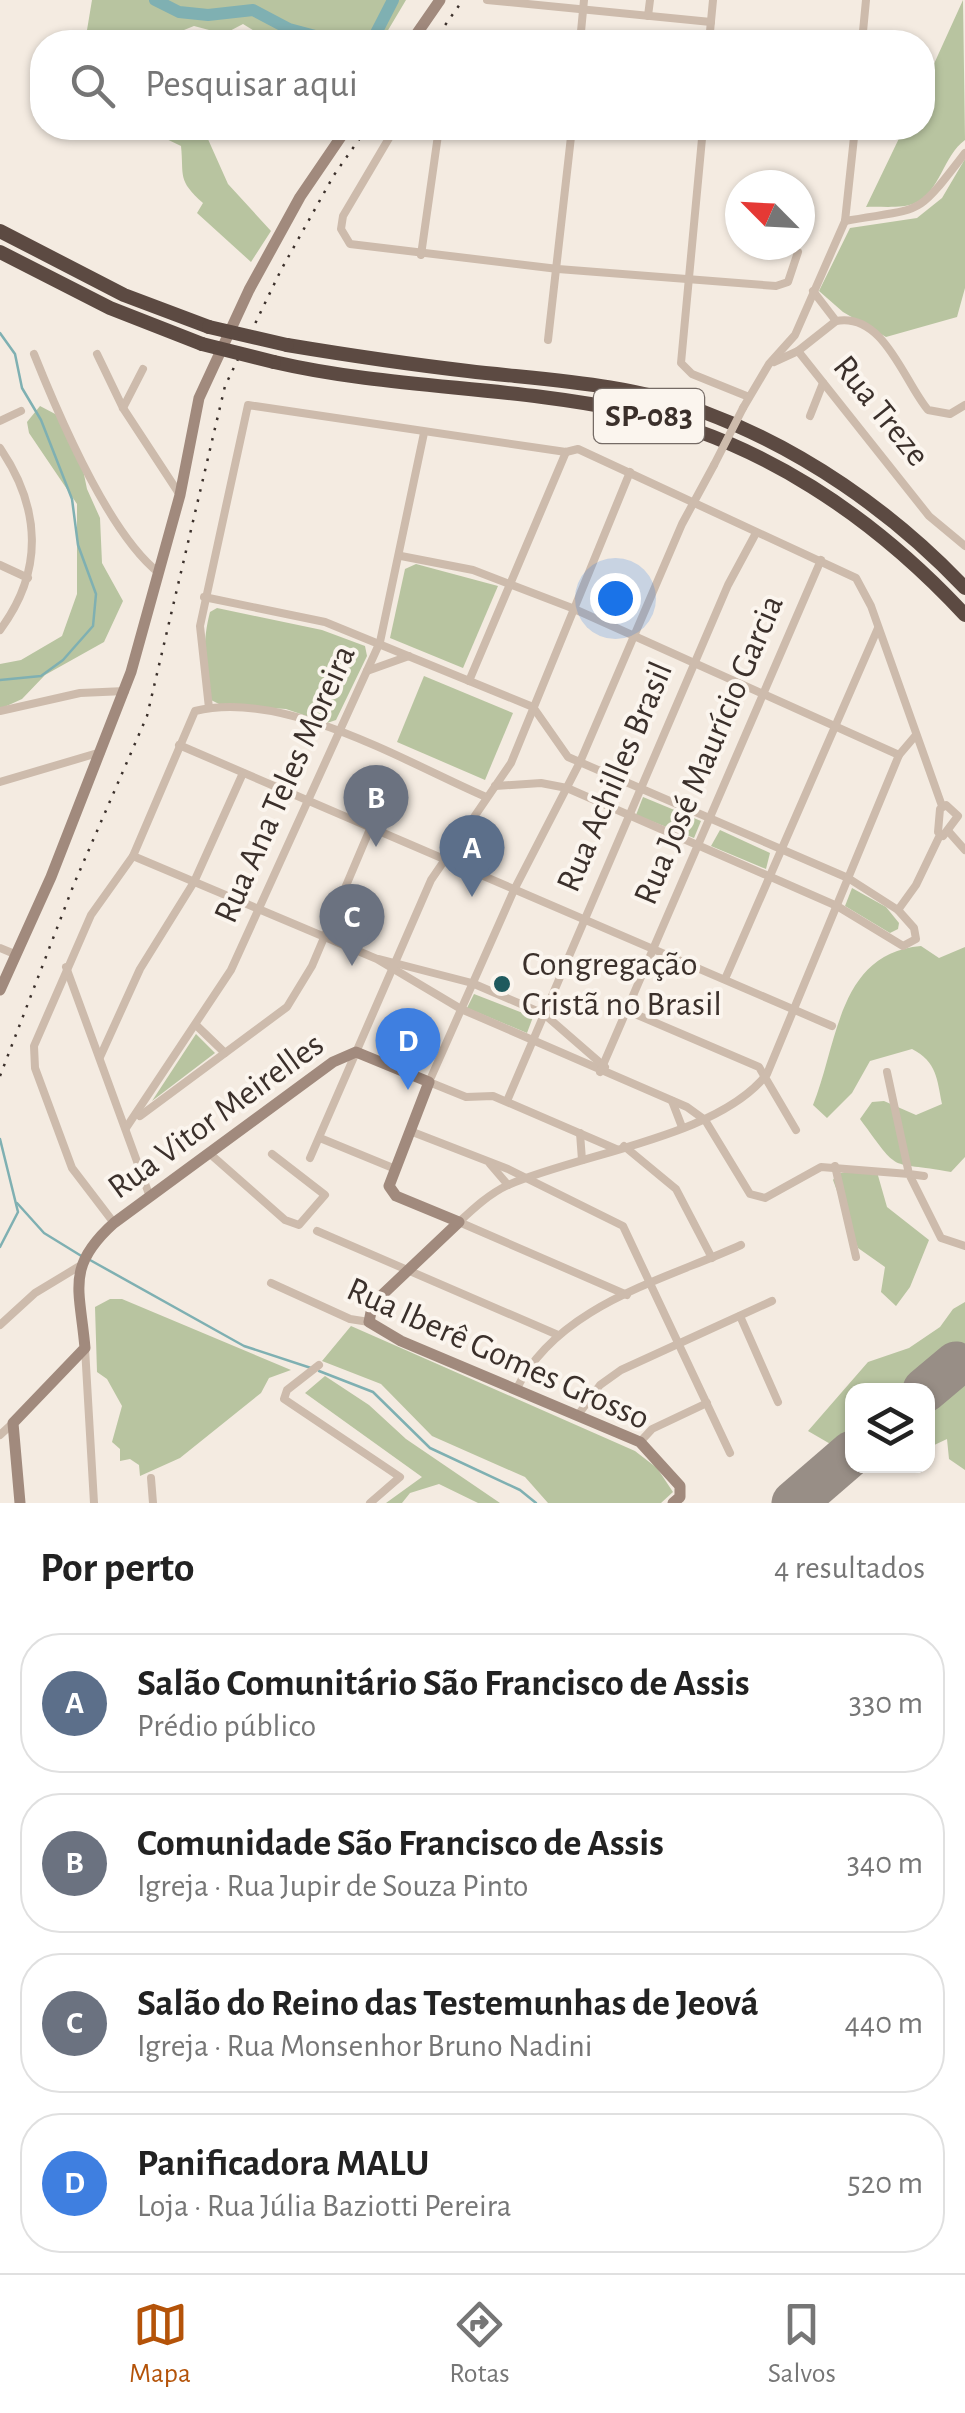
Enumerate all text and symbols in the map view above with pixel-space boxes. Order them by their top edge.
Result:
search box [30,30,935,140]
icon: search [65,58,120,113]
text: Pesquisar aqui [145,66,358,104]
north arrow [725,170,815,260]
street label: Rua Treze [826,349,936,473]
road number: SP-083 [594,389,704,443]
your location [590,573,641,624]
street label: Rua José Maurício Garcia [628,590,790,910]
street label: Rua Ana Teles Moreira [208,640,362,928]
street label: Rua Achilles Brasil [551,657,679,897]
pin: B [344,764,408,847]
pin: A [440,814,504,897]
pin: C [320,884,384,966]
place label: Congregação Cristã no Brasil [522,947,722,1022]
marker: Congregação Cristã no Brasil [491,973,513,995]
pin: D [376,1008,440,1090]
street label: Rua Vitor Meirelles [102,1026,330,1206]
street label: Rua Iberê Gomes Grosso [342,1272,654,1436]
map controls [845,1383,935,1473]
button: layers [845,1383,935,1473]
text: Por perto [40,1547,194,1589]
text: 4 resultados [774,1552,925,1584]
text: Salão Comunitário São Francisco de Assis [137,1665,750,1703]
text: A [65,1687,84,1719]
text: 330 m [849,1687,923,1719]
text: Prédio público [137,1710,316,1742]
text: Comunidade São Francisco de Assis [137,1825,664,1863]
text: B [65,1847,84,1879]
text: 340 m [847,1847,923,1879]
text: Igreja · Rua Jupir de Souza Pinto [137,1870,528,1902]
text: Salão do Reino das Testemunhas de Jeová [137,1985,759,2023]
text: C [66,2007,83,2039]
text: 440 m [844,2007,923,2039]
text: Igreja · Rua Monsenhor Bruno Nadini [137,2030,593,2062]
text: Panificadora MALU [137,2145,429,2183]
text: D [64,2167,85,2199]
text: 520 m [847,2167,923,2199]
text: Loja · Rua Júlia Baziotti Pereira [137,2190,512,2222]
tab: Mapa [129,2297,191,2391]
tab: Rotas [449,2297,510,2391]
tab: Salvos [768,2297,836,2391]

